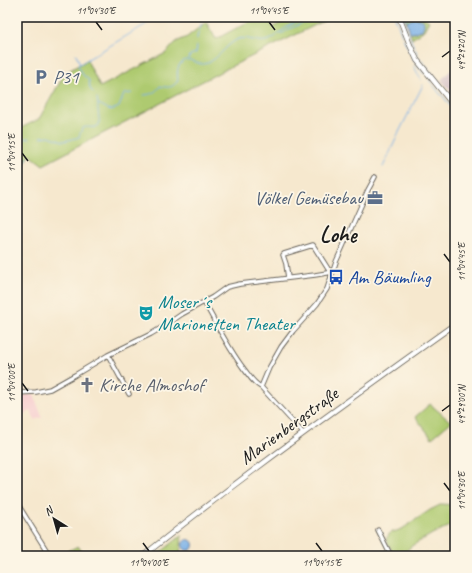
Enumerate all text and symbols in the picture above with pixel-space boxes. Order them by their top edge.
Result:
text: 11°04'30"E [77,4,117,17]
text: 11°04'45"E [250,4,290,17]
text: 49°29'20"N [455,29,468,71]
place label: P31 [53,65,80,89]
parking icon: P31 [32,68,50,86]
text: 11°04'15"E [5,132,18,172]
place label: Völkel Gemüsebau [254,186,364,210]
office icon: Völkel Gemüsebau [366,189,384,207]
district label: Lohe [320,220,359,249]
text: 11°04'45"E [455,241,468,281]
place label: Am Bäumling [348,265,432,289]
bus stop icon: Am Bäumling [327,268,345,286]
place label: Moser´s Marionetten Theater [158,290,296,336]
theatre icon: Moser´s Marionetten Theater [137,304,155,322]
text: 11°04'00"E [5,362,18,402]
place label: Kirche Almoshof [99,373,208,397]
church icon: Kirche Almoshof [78,376,96,394]
street label: Marienbergstraße [235,381,344,470]
text: 49°29'00"N [455,383,468,425]
text: 11°04'30"E [455,470,468,510]
north arrow [34,499,74,539]
text: N [41,502,57,519]
text: 11°04'00"E [130,556,170,569]
text: 11°04'15"E [303,556,343,569]

